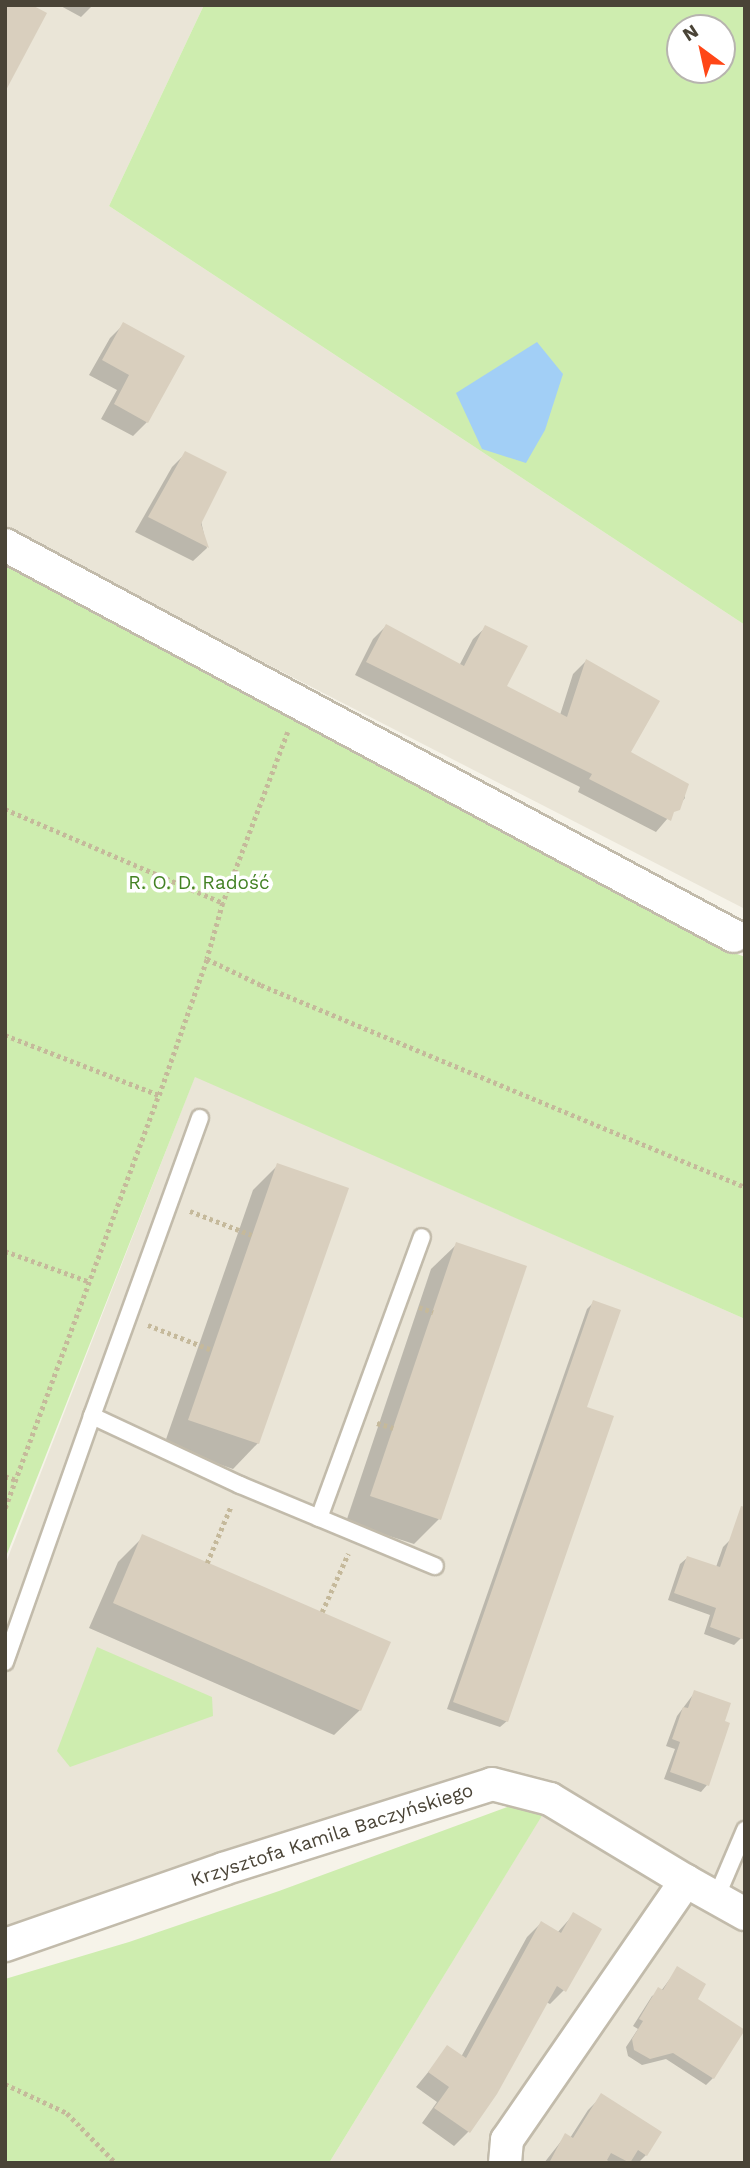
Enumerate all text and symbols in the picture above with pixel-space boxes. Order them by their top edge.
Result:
north arrow [666,14,736,84]
text: N [678,19,703,46]
park label: R. O. D. Radość [128,872,270,894]
street label: Krzysztofa Kamila Baczyńskiego [188,1778,476,1892]

